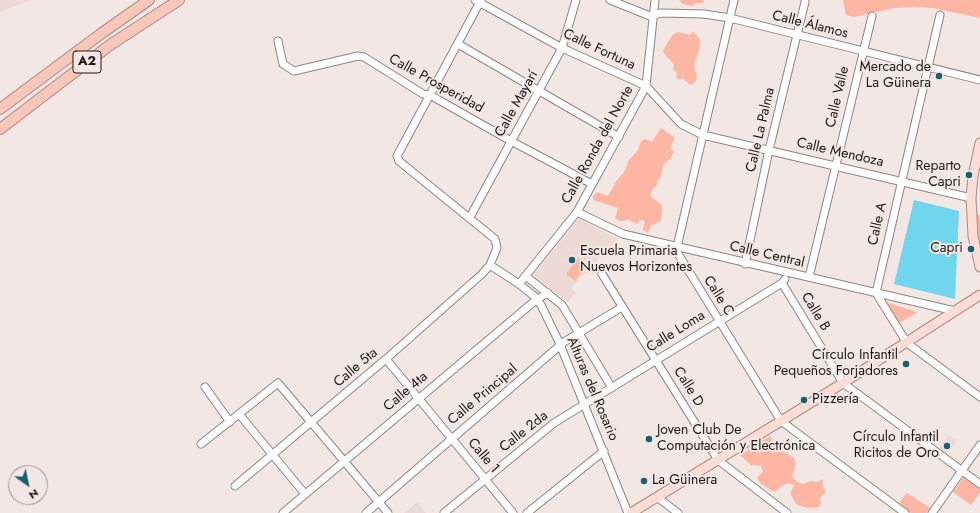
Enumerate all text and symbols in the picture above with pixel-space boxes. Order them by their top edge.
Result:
street label: Calle Álamos [770,7,850,43]
street label: Calle Fortuna [560,26,638,74]
road number: A2 [73,51,101,73]
street label: Calle Prosperidad [386,51,486,117]
place label: Mercado de La Güinera [859,60,931,92]
street label: Calle Valle [823,65,853,129]
street label: Calle Mayarí [492,68,542,140]
marker: Mercado de La Güinera [934,71,944,81]
street label: Calle Ronda del Norte [559,83,637,207]
street label: Calle La Palma [743,86,779,174]
street label: Calle Mendoza [795,135,885,171]
place label: Reparto Capri [915,159,961,192]
marker: Reparto Capri [964,170,974,180]
street label: Calle A [865,201,891,247]
street label: Calle Central [728,238,806,272]
place label: Capri [930,241,963,257]
place label: Escuela Primaria Nuevos Horizontes [580,244,692,276]
marker: Capri [966,244,976,254]
marker: Escuela Primaria Nuevos Horizontes [567,255,577,265]
street label: Calle C [699,273,737,319]
street label: Calle B [797,290,833,334]
street label: Calle Loma [644,307,708,357]
street label: Alturas del Rosario [563,335,621,443]
street label: Calle 5ta [331,345,381,391]
place label: Círculo Infantil Pequeños Forjadores [774,348,898,380]
marker: Círculo Infantil Pequeños Forjadores [901,359,911,369]
street label: Calle Principal [445,361,521,429]
street label: Calle D [669,364,707,410]
street label: Calle 4ta [381,369,431,415]
place label: Pizzería [812,392,859,408]
marker: Pizzería [799,395,809,405]
street label: Calle 2da [496,408,552,456]
place label: Joven Club De Computación y Electrónica [657,423,815,456]
place label: Círculo Infantil Ricitos de Oro [853,430,939,462]
marker: Joven Club De Computación y Electrónica [644,434,654,444]
street label: Calle 1 [464,435,502,477]
marker: Círculo Infantil Ricitos de Oro [942,441,952,451]
north arrow [8,465,48,505]
place label: La Güinera [652,473,717,489]
marker: La Güinera [639,476,649,486]
text: N [26,485,42,503]

